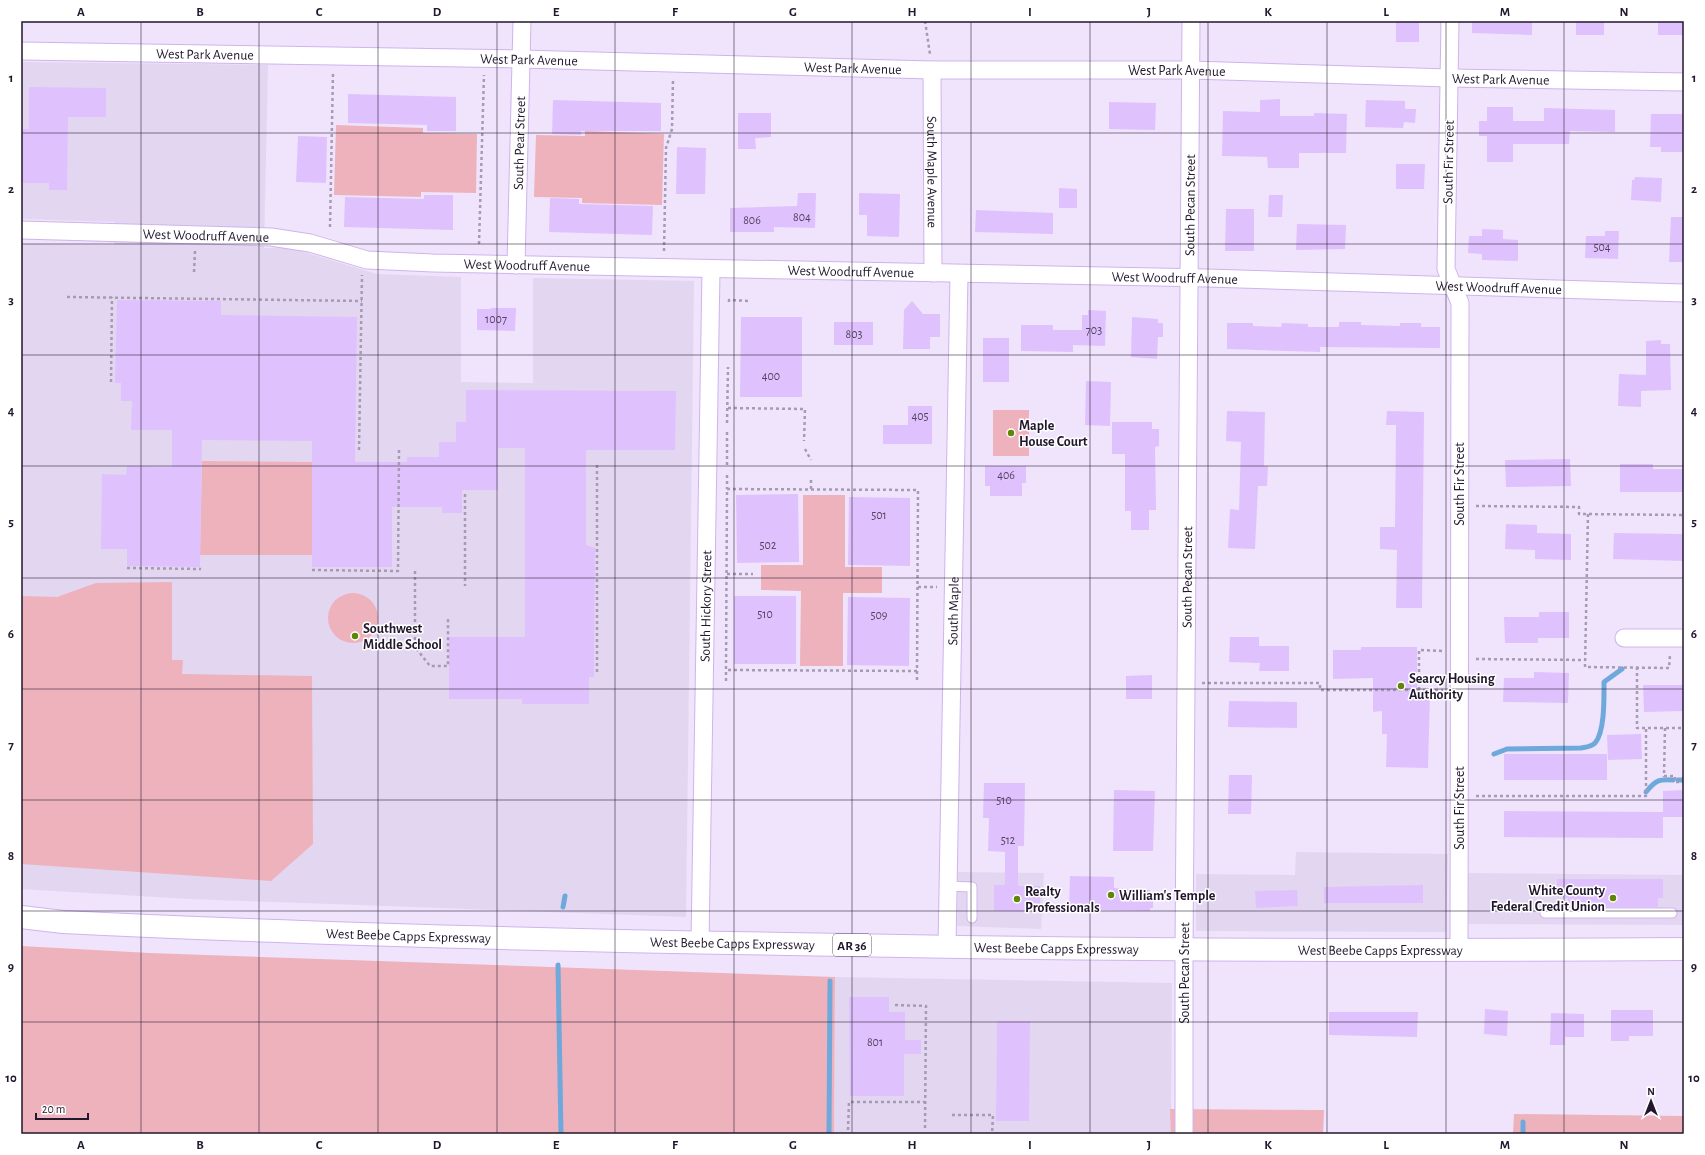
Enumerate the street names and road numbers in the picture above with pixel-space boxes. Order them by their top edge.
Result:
street label: West Park Avenue [156,47,254,63]
street label: West Park Avenue [480,52,578,69]
street label: West Park Avenue [804,61,902,77]
street label: West Park Avenue [1128,64,1226,79]
street label: West Park Avenue [1452,72,1550,88]
street label: South Pear Street [512,95,528,190]
street label: South Maple Avenue [924,116,939,228]
street label: South Fir Street [1441,120,1457,204]
street label: South Pecan Street [1183,154,1198,256]
street label: West Woodruff Avenue [143,227,269,245]
street label: West Woodruff Avenue [464,258,590,274]
street label: West Woodruff Avenue [787,264,914,280]
street label: West Woodruff Avenue [1111,270,1238,287]
street label: West Woodruff Avenue [1435,279,1562,297]
street label: South Fir Street [1453,442,1467,526]
street label: South Pecan Street [1180,526,1195,628]
street label: South Hickory Street [699,550,714,662]
street label: South Maple [946,577,962,646]
street label: South Fir Street [1453,766,1467,850]
street label: South Pecan Street [1178,922,1192,1024]
street label: West Beebe Capps Expressway [326,927,491,946]
road number: AR 36 [833,934,871,956]
street label: West Beebe Capps Expressway [650,935,815,953]
street label: West Beebe Capps Expressway [974,941,1139,957]
street label: West Beebe Capps Expressway [1298,944,1463,958]

